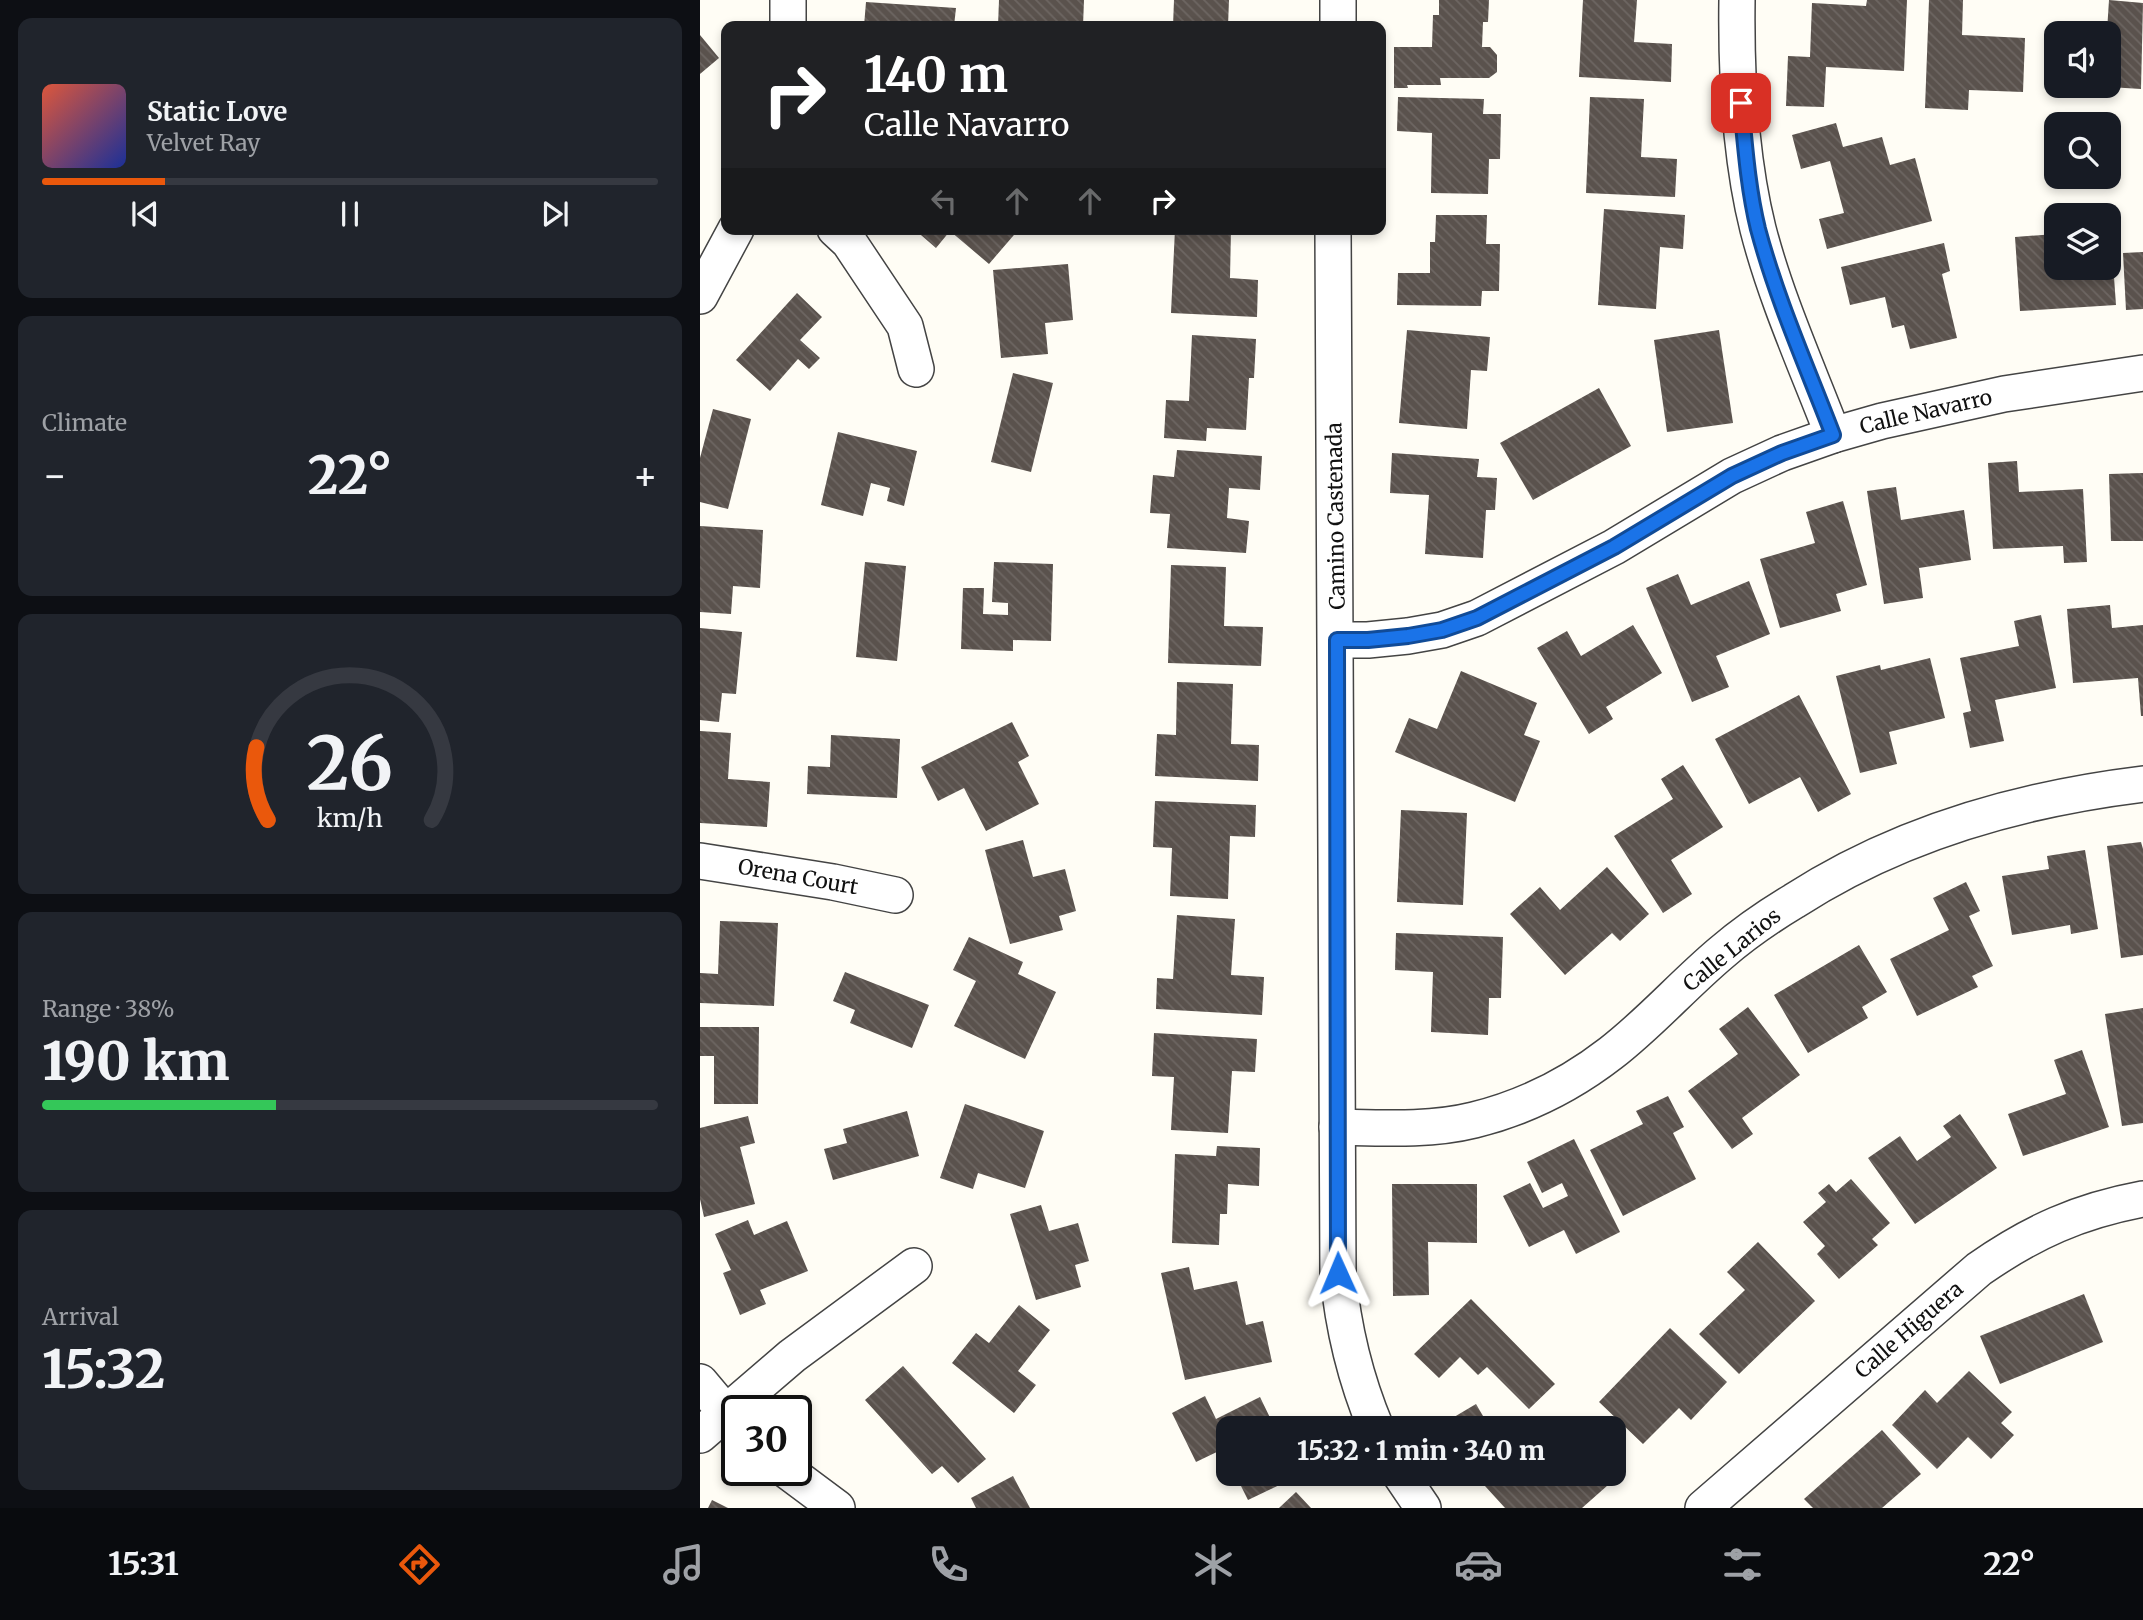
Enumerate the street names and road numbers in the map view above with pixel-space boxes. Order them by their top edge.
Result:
street label: Calle Navarro [1857,383,1995,440]
street label: Camino Castenada [1320,422,1351,610]
street label: Orena Court [736,853,860,900]
street label: Calle Larios [1677,902,1786,997]
street label: Calle Higuera [1849,1275,1968,1384]

